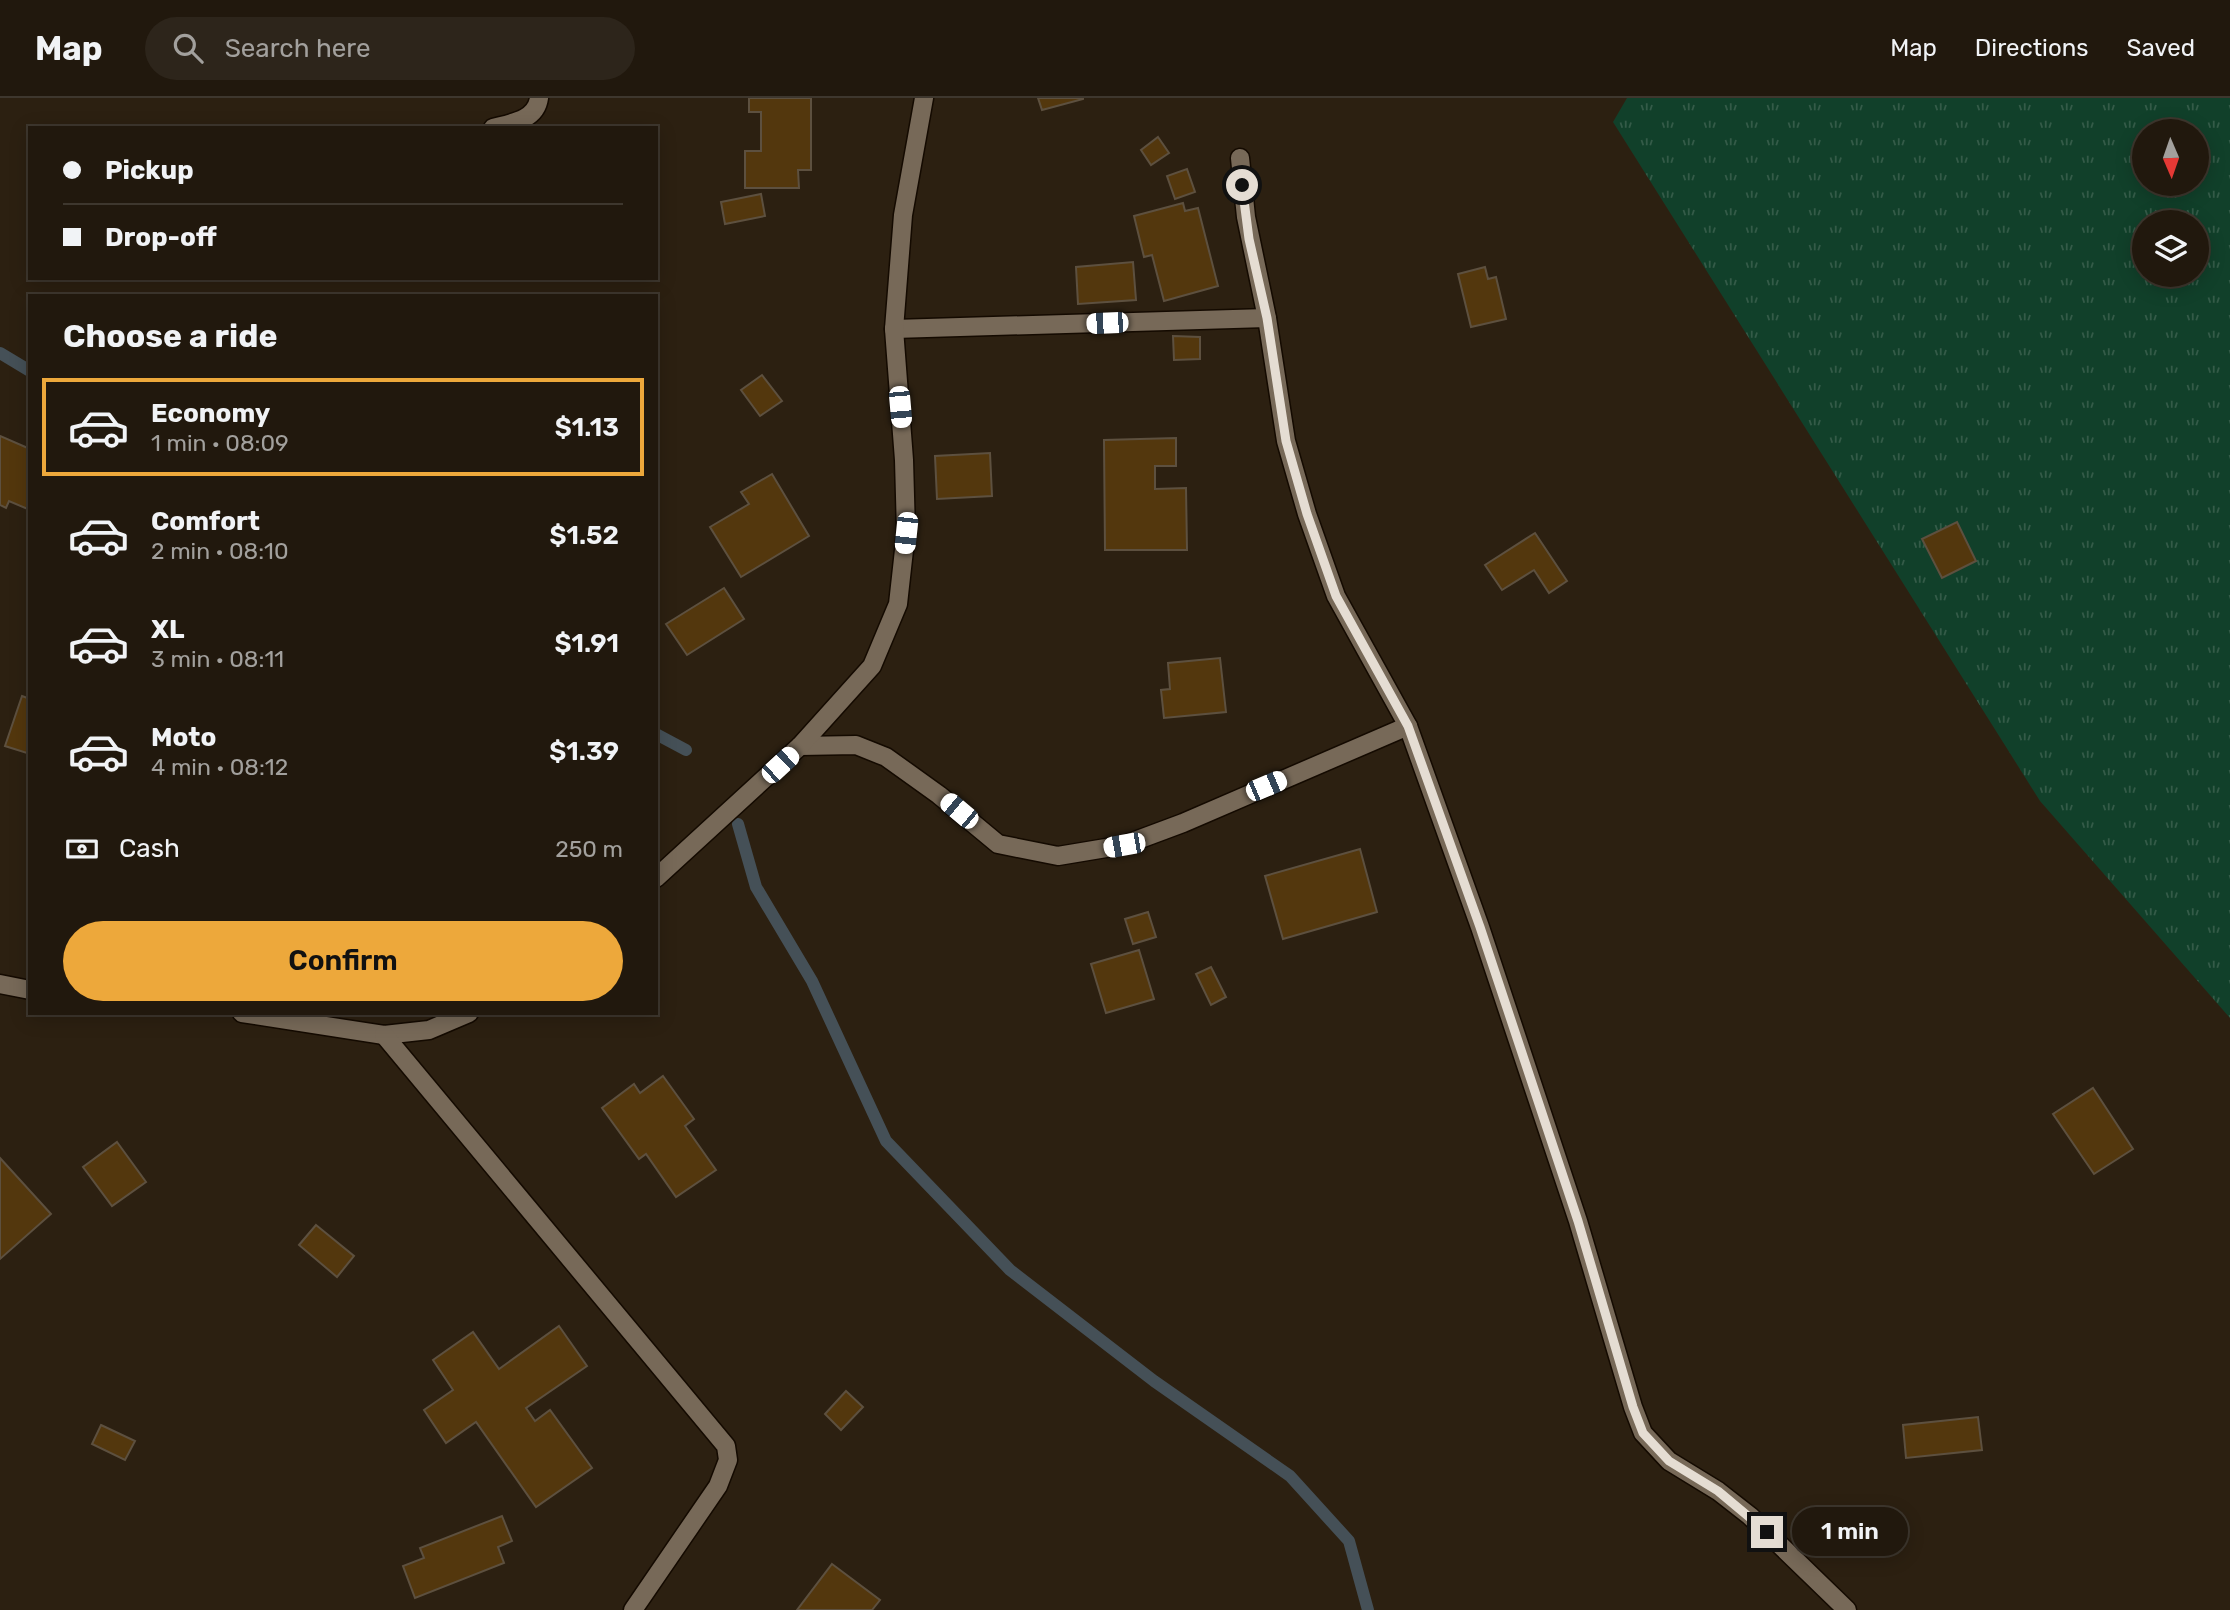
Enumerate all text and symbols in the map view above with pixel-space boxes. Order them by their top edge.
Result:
search box [145,17,635,80]
text: Map [35,29,103,68]
icon: search [169,29,207,67]
text: Search here [225,33,370,64]
text: Map [1890,34,1937,62]
text: Directions [1975,34,2088,62]
text: Saved [2126,34,2195,62]
north arrow [2132,119,2208,196]
map controls [2132,119,2209,287]
text: Pickup [105,155,194,186]
route start [1226,169,1258,201]
button: layers [2132,210,2209,287]
text: Drop-off [105,222,217,253]
car [1086,312,1129,334]
text: Choose a ride [63,317,277,355]
car [888,385,913,429]
icon: car [67,396,130,459]
text: Economy [151,398,270,429]
text: $1.13 [555,412,619,443]
text: 1 min · 08:09 [151,429,289,457]
icon: car [67,504,130,567]
text: Comfort [151,506,260,537]
car [894,511,919,555]
text: $1.52 [549,520,619,551]
text: 2 min · 08:10 [151,537,289,565]
icon: car [67,612,130,675]
text: XL [151,614,184,645]
text: $1.91 [555,628,619,659]
text: 3 min · 08:11 [151,645,284,673]
icon: car [67,720,130,783]
text: Moto [151,722,216,753]
text: $1.39 [549,736,619,767]
car [758,743,803,787]
text: 4 min · 08:12 [151,753,288,781]
car [1243,768,1290,804]
car [937,789,982,833]
icon: cash [63,830,101,868]
car [1102,831,1147,859]
text: Cash [119,833,180,864]
text: 250 m [555,835,623,863]
button: Confirm [63,921,623,1001]
callout: 1 min [1792,1508,1907,1556]
route end [1751,1516,1783,1548]
text: 1 min [1821,1517,1879,1545]

